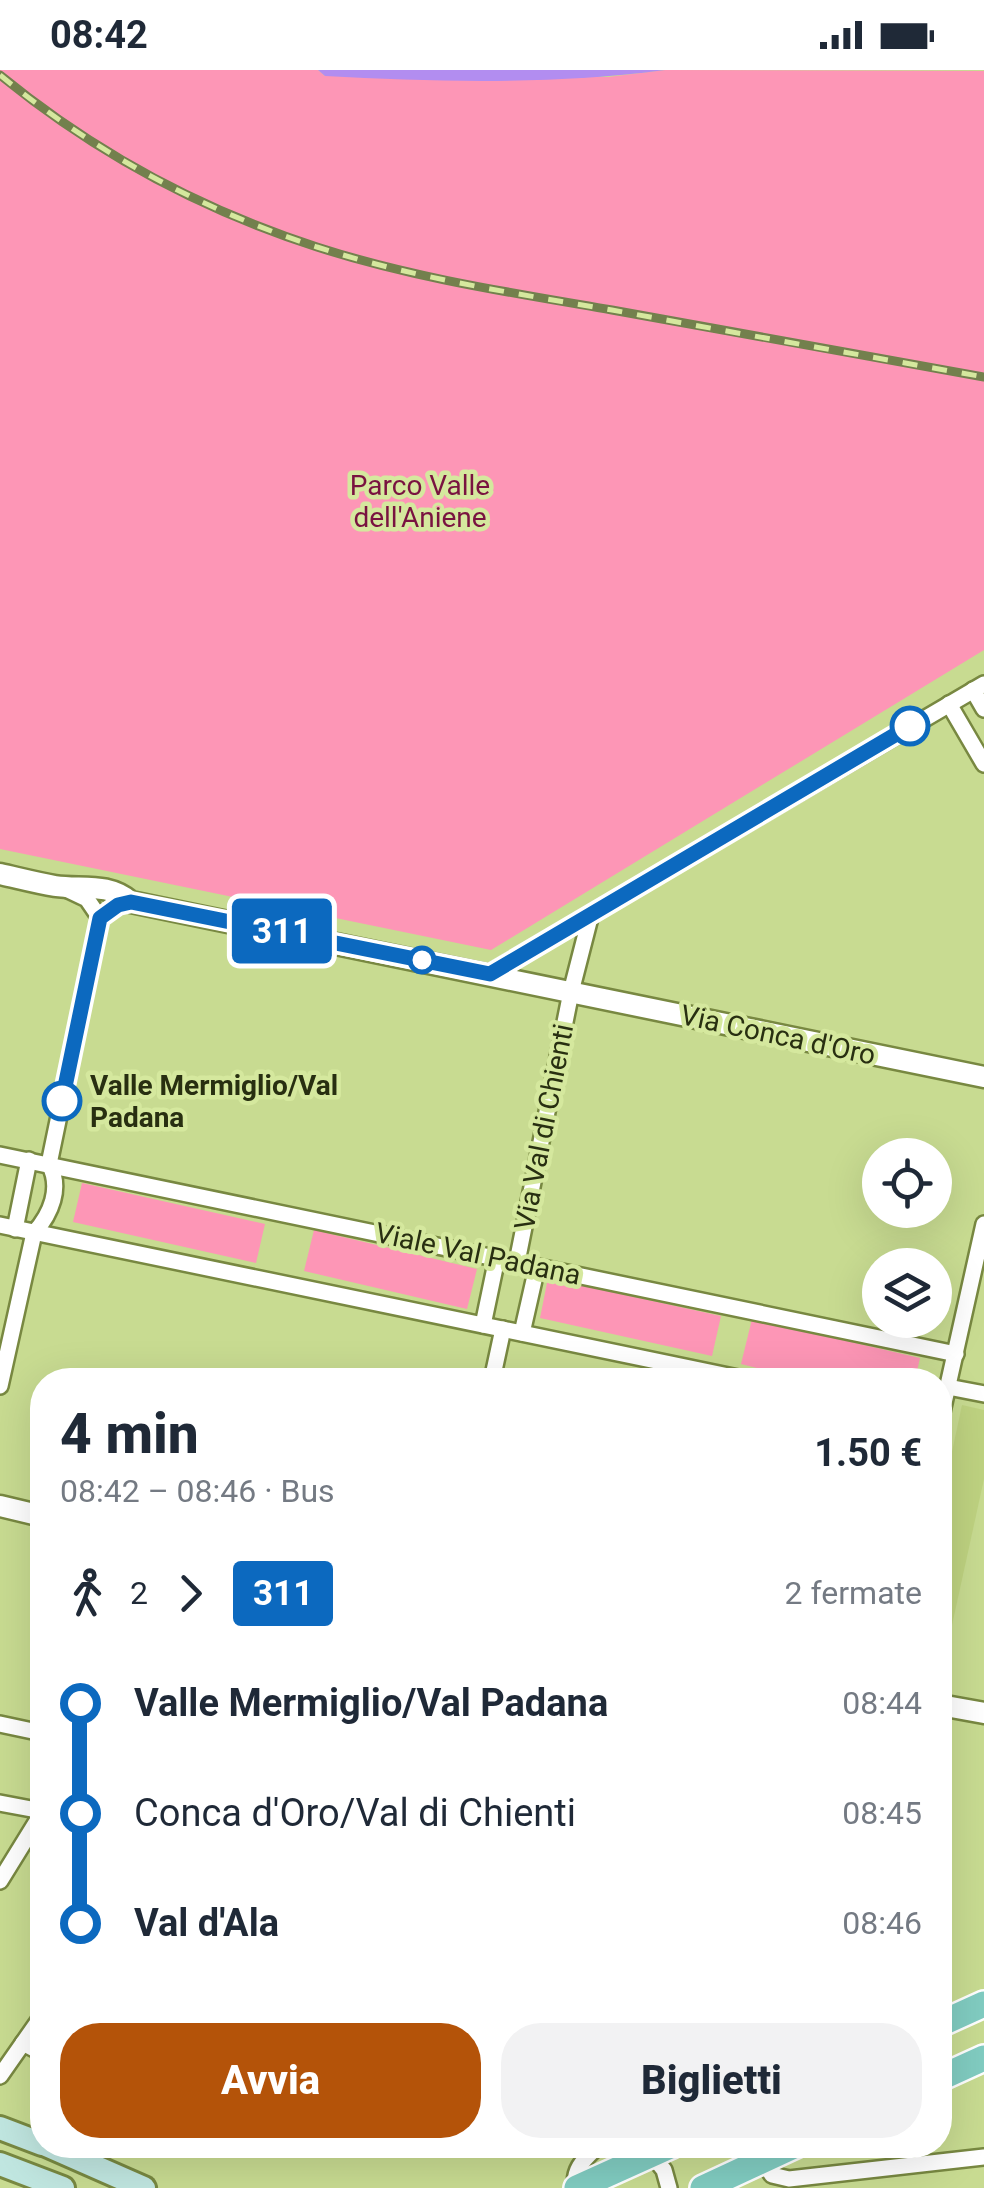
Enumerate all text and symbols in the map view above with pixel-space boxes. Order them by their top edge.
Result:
text: 08:42 [50,13,148,57]
park label: Parco Valle dell'Aniene [350,469,490,534]
unlabelled marker [891,707,929,745]
line badge: 311 [224,898,340,964]
text: 311 [252,911,312,952]
unlabelled marker [409,947,435,973]
street label: Via Conca d'Oro [678,998,878,1072]
street label: Via Val di Chienti [508,1021,580,1233]
place label: Valle Mermiglio/Val Padana [90,1069,338,1134]
marker: Valle Mermiglio/Val Padana [43,1082,81,1120]
map controls [862,1138,952,1338]
button: locate [862,1138,952,1228]
street label: Viale Val Padana [372,1216,584,1292]
button: layers [862,1248,952,1338]
text: 4 min [60,1402,199,1466]
text: 1.50 € [814,1431,922,1475]
text: 08:42 – 08:46 · Bus [60,1472,335,1510]
icon: walk [60,1566,115,1621]
icon: forward [163,1566,218,1621]
text: 311 [253,1573,313,1614]
text: 2 [130,1574,148,1612]
text: 2 fermate [785,1574,922,1612]
text: Valle Mermiglio/Val Padana [134,1681,608,1725]
text: 08:44 [842,1684,922,1722]
text: Conca d'Oro/Val di Chienti [134,1791,576,1835]
text: 08:45 [842,1794,922,1832]
text: Val d'Ala [134,1901,279,1945]
text: 08:46 [842,1904,922,1942]
button: Avvia [60,2023,481,2138]
button: Biglietti [501,2023,922,2138]

